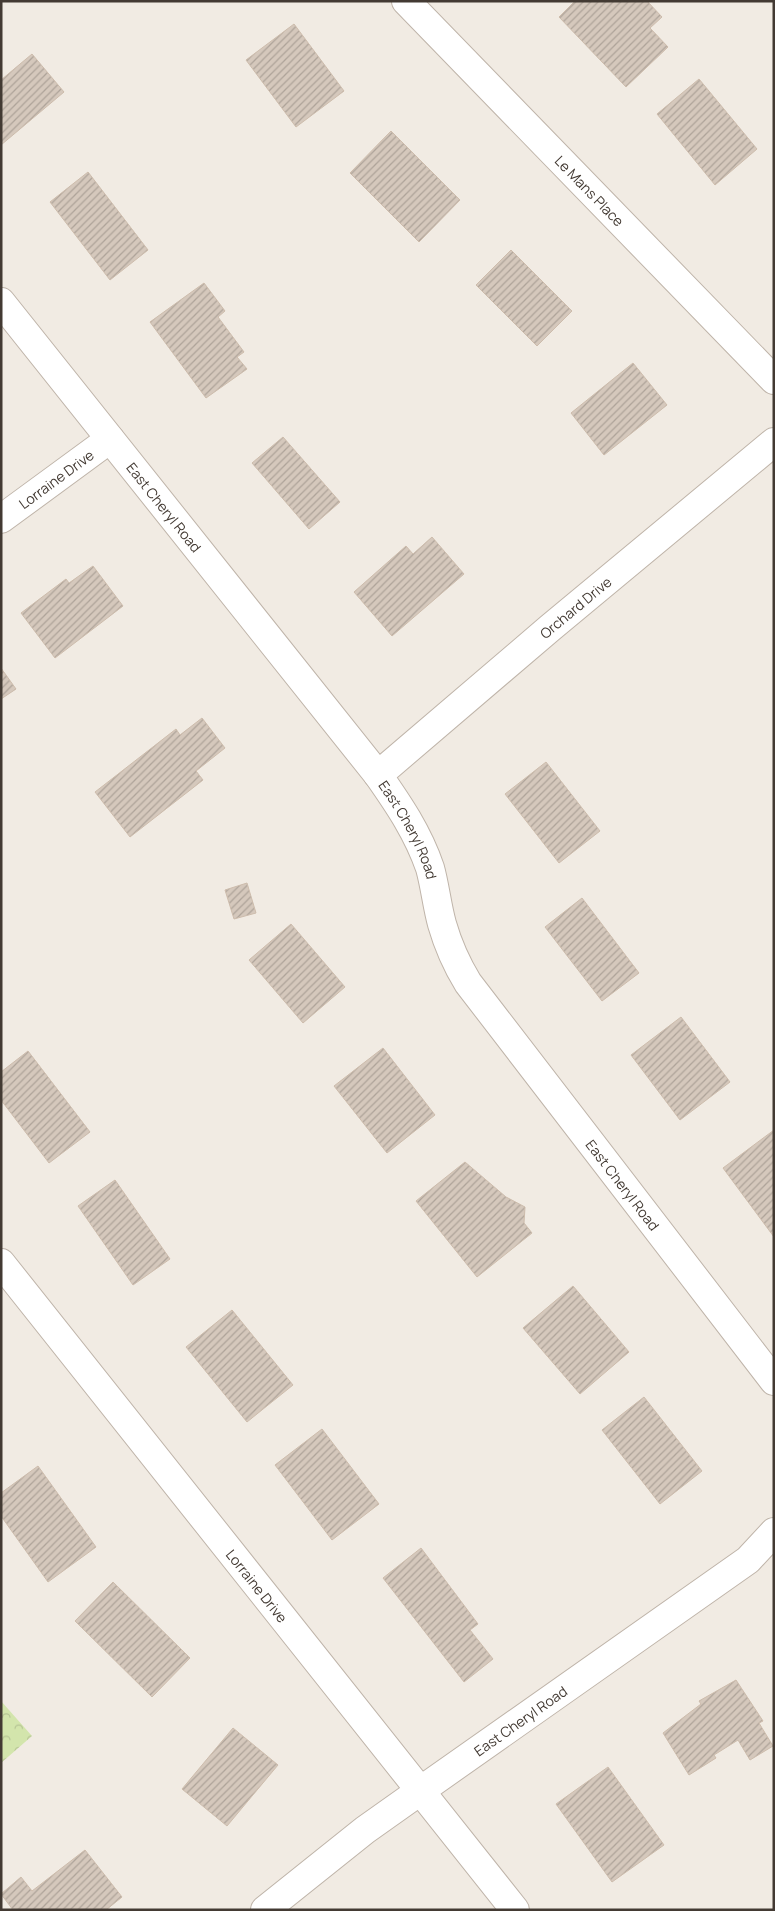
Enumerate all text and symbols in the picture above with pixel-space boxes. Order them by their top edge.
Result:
street label: Le Mans Place [551,151,629,230]
street label: Lorraine Drive [15,445,97,513]
street label: East Cheryl Road [123,458,206,556]
street label: Orchard Drive [535,572,615,642]
street label: East Cheryl Road [375,776,442,881]
street label: East Cheryl Road [582,1135,664,1234]
street label: Lorraine Drive [222,1545,292,1626]
street label: East Cheryl Road [470,1681,570,1760]

